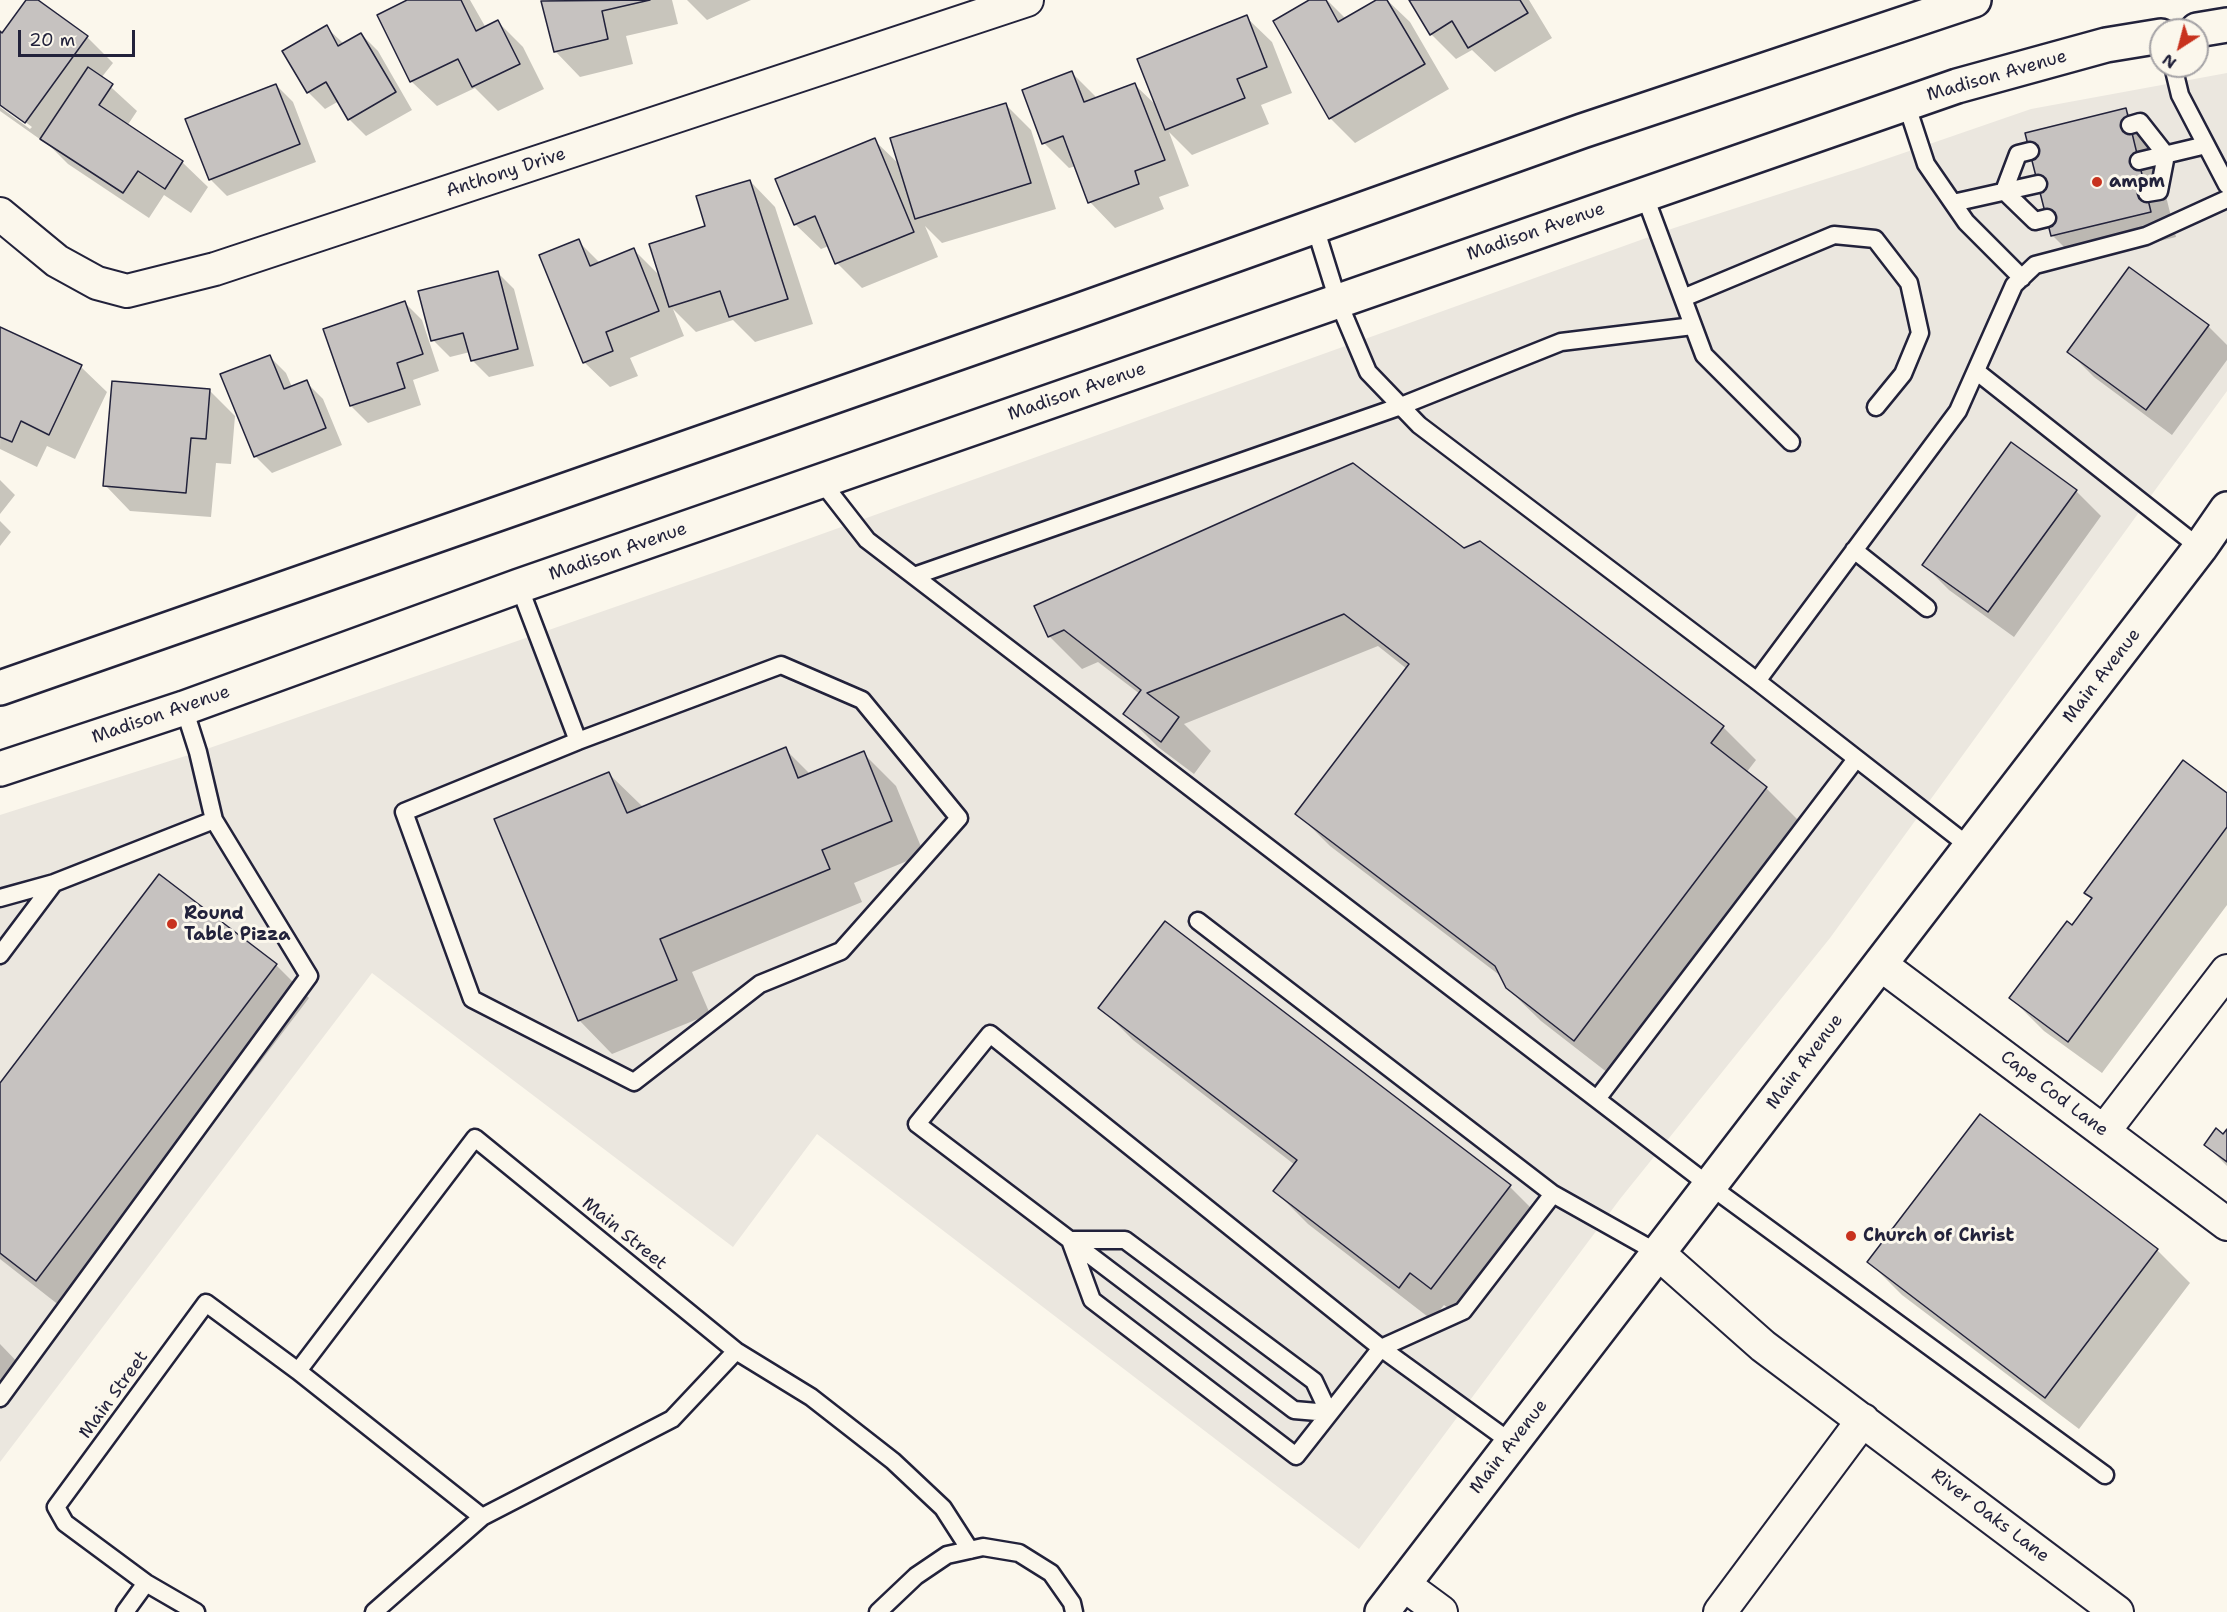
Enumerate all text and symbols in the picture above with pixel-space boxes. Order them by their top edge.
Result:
scale bar [21,18,138,56]
north arrow [2149,18,2209,78]
text: 20 m [29,28,75,52]
street label: Madison Avenue [1925,46,2069,106]
text: N [2158,49,2181,74]
street label: Anthony Drive [443,143,569,203]
place label: ampm [2109,171,2165,193]
marker: ampm [2090,175,2104,189]
street label: Madison Avenue [1464,198,1608,266]
street label: Madison Avenue [1005,358,1149,426]
street label: Madison Avenue [546,518,690,586]
street label: Main Avenue [2058,624,2146,728]
street label: Madison Avenue [89,681,233,749]
place label: Round Table Pizza [184,903,291,946]
marker: Round Table Pizza [165,917,179,931]
street label: Main Avenue [1762,1010,1848,1114]
street label: Cape Cod Lane [1996,1046,2112,1142]
street label: Main Street [577,1193,671,1275]
place label: Church of Christ [1863,1225,2014,1247]
marker: Church of Christ [1844,1229,1858,1243]
street label: Main Street [75,1347,153,1443]
street label: Main Avenue [1465,1395,1553,1499]
street label: River Oaks Lane [1927,1465,2053,1567]

